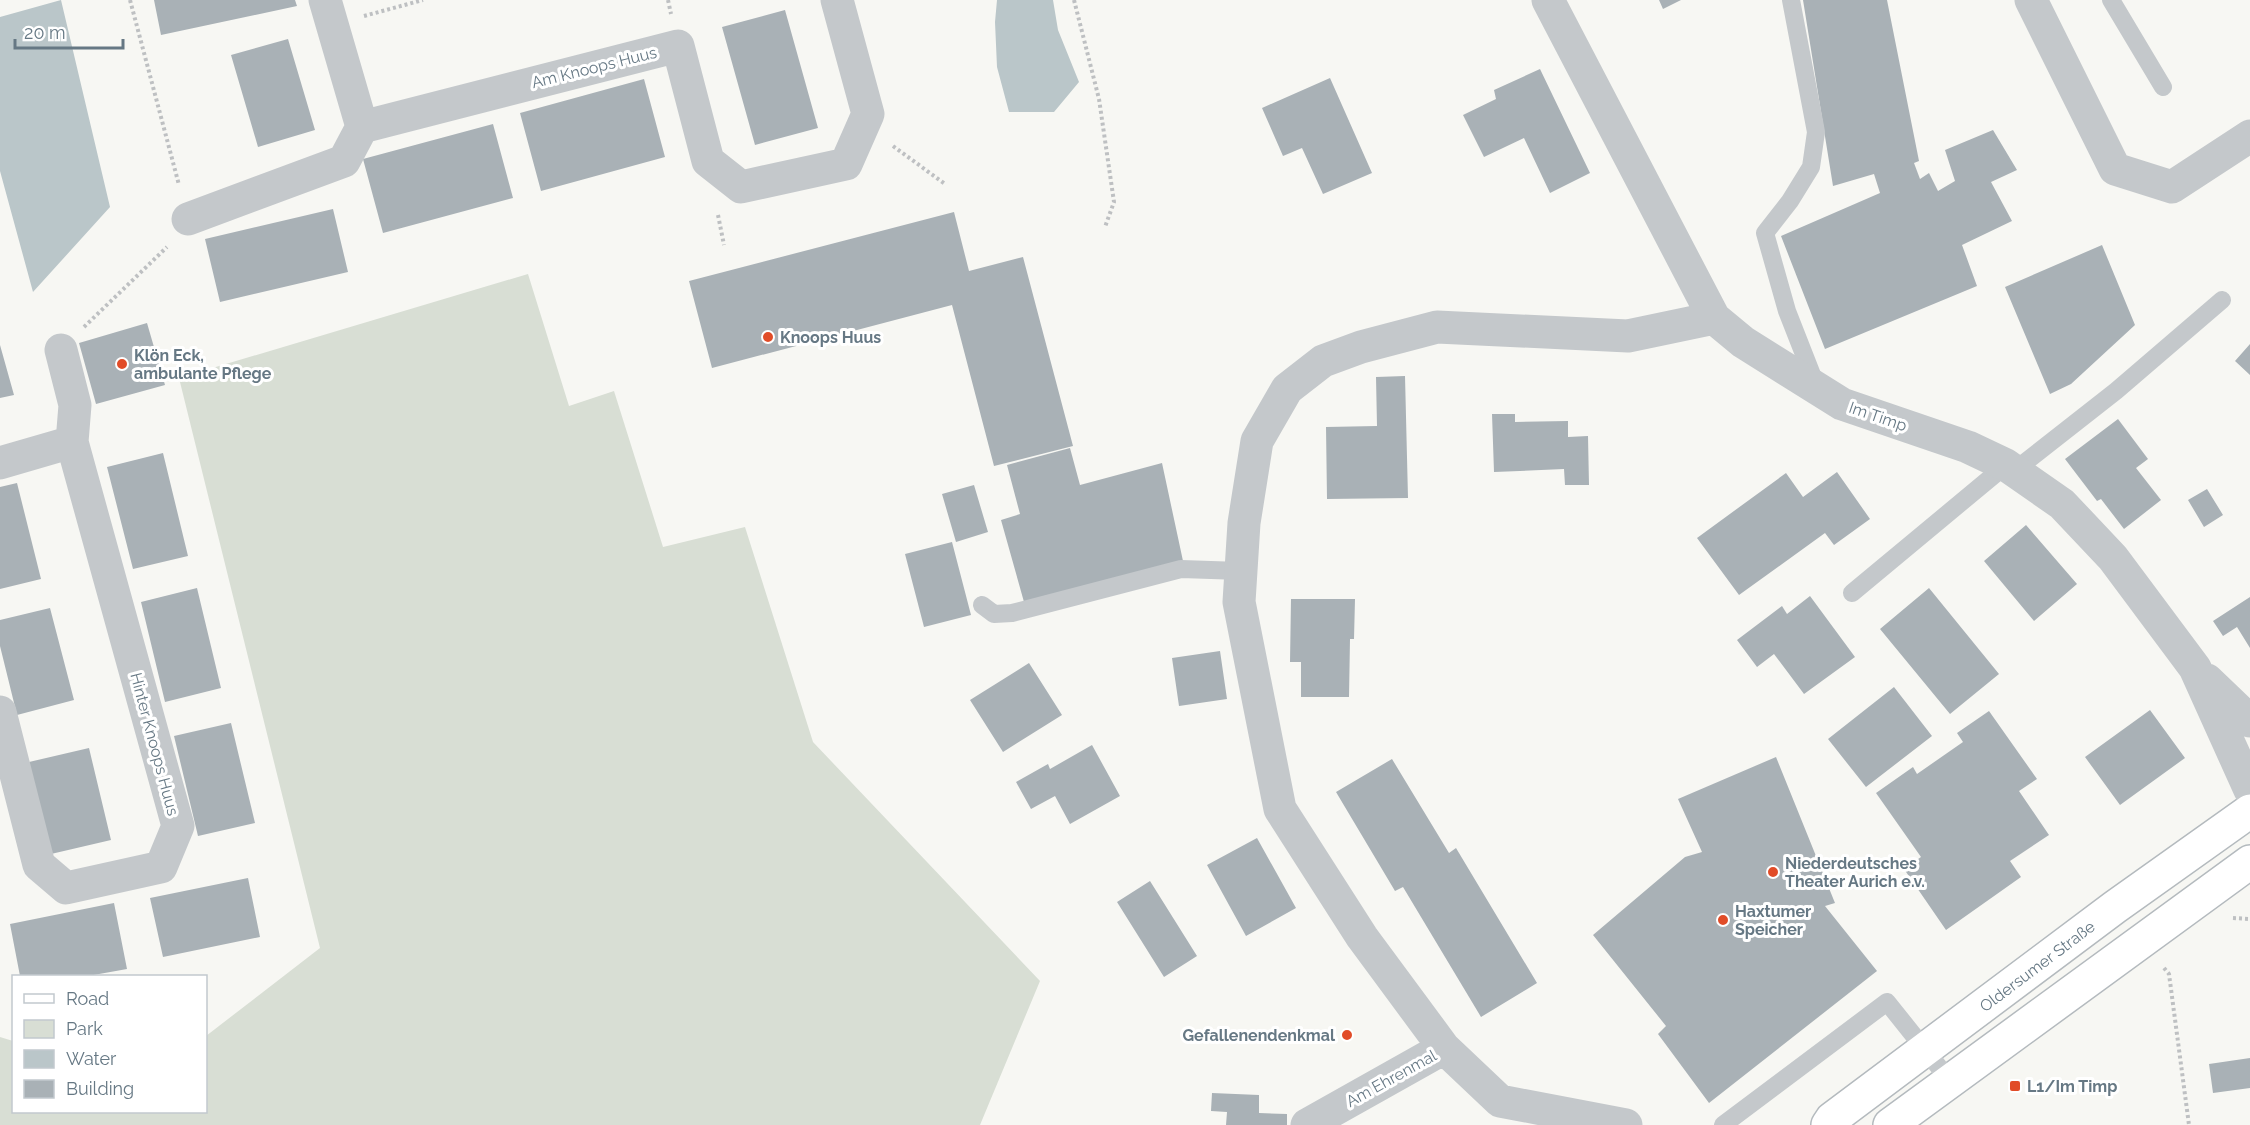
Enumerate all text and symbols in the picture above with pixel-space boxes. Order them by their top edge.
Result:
scale bar [15,12,123,50]
text: 20 m [24,22,66,43]
street label: Am Knoops Huus [529,43,659,92]
place label: Knoops Huus [780,328,881,347]
marker: Knoops Huus [761,330,775,344]
place label: Klön Eck, ambulante Pflege [134,346,272,383]
marker: Klön Eck, ambulante Pflege [115,357,129,371]
street label: Im Timp [1846,398,1909,435]
street label: Hinter Knoops Huus [126,671,183,818]
place label: Niederdeutsches Theater Aurich e.v. [1785,854,1925,891]
marker: Niederdeutsches Theater Aurich e.v. [1766,865,1780,879]
place label: Haxtumer Speicher [1735,902,1811,939]
marker: Haxtumer Speicher [1716,913,1730,927]
street label: Oldersumer Straße [1976,917,2099,1016]
legend [12,975,207,1113]
text: Road [66,988,109,1009]
text: Park [66,1018,103,1039]
place label: Gefallenendenkmal [1183,1026,1336,1045]
marker: Gefallenendenkmal [1340,1028,1354,1042]
street label: Am Ehrenmal [1343,1045,1440,1111]
text: Water [66,1048,117,1069]
place label: L1/Im Timp [2027,1077,2117,1096]
text: Building [66,1078,134,1099]
marker: L1/Im Timp [2008,1079,2022,1093]

